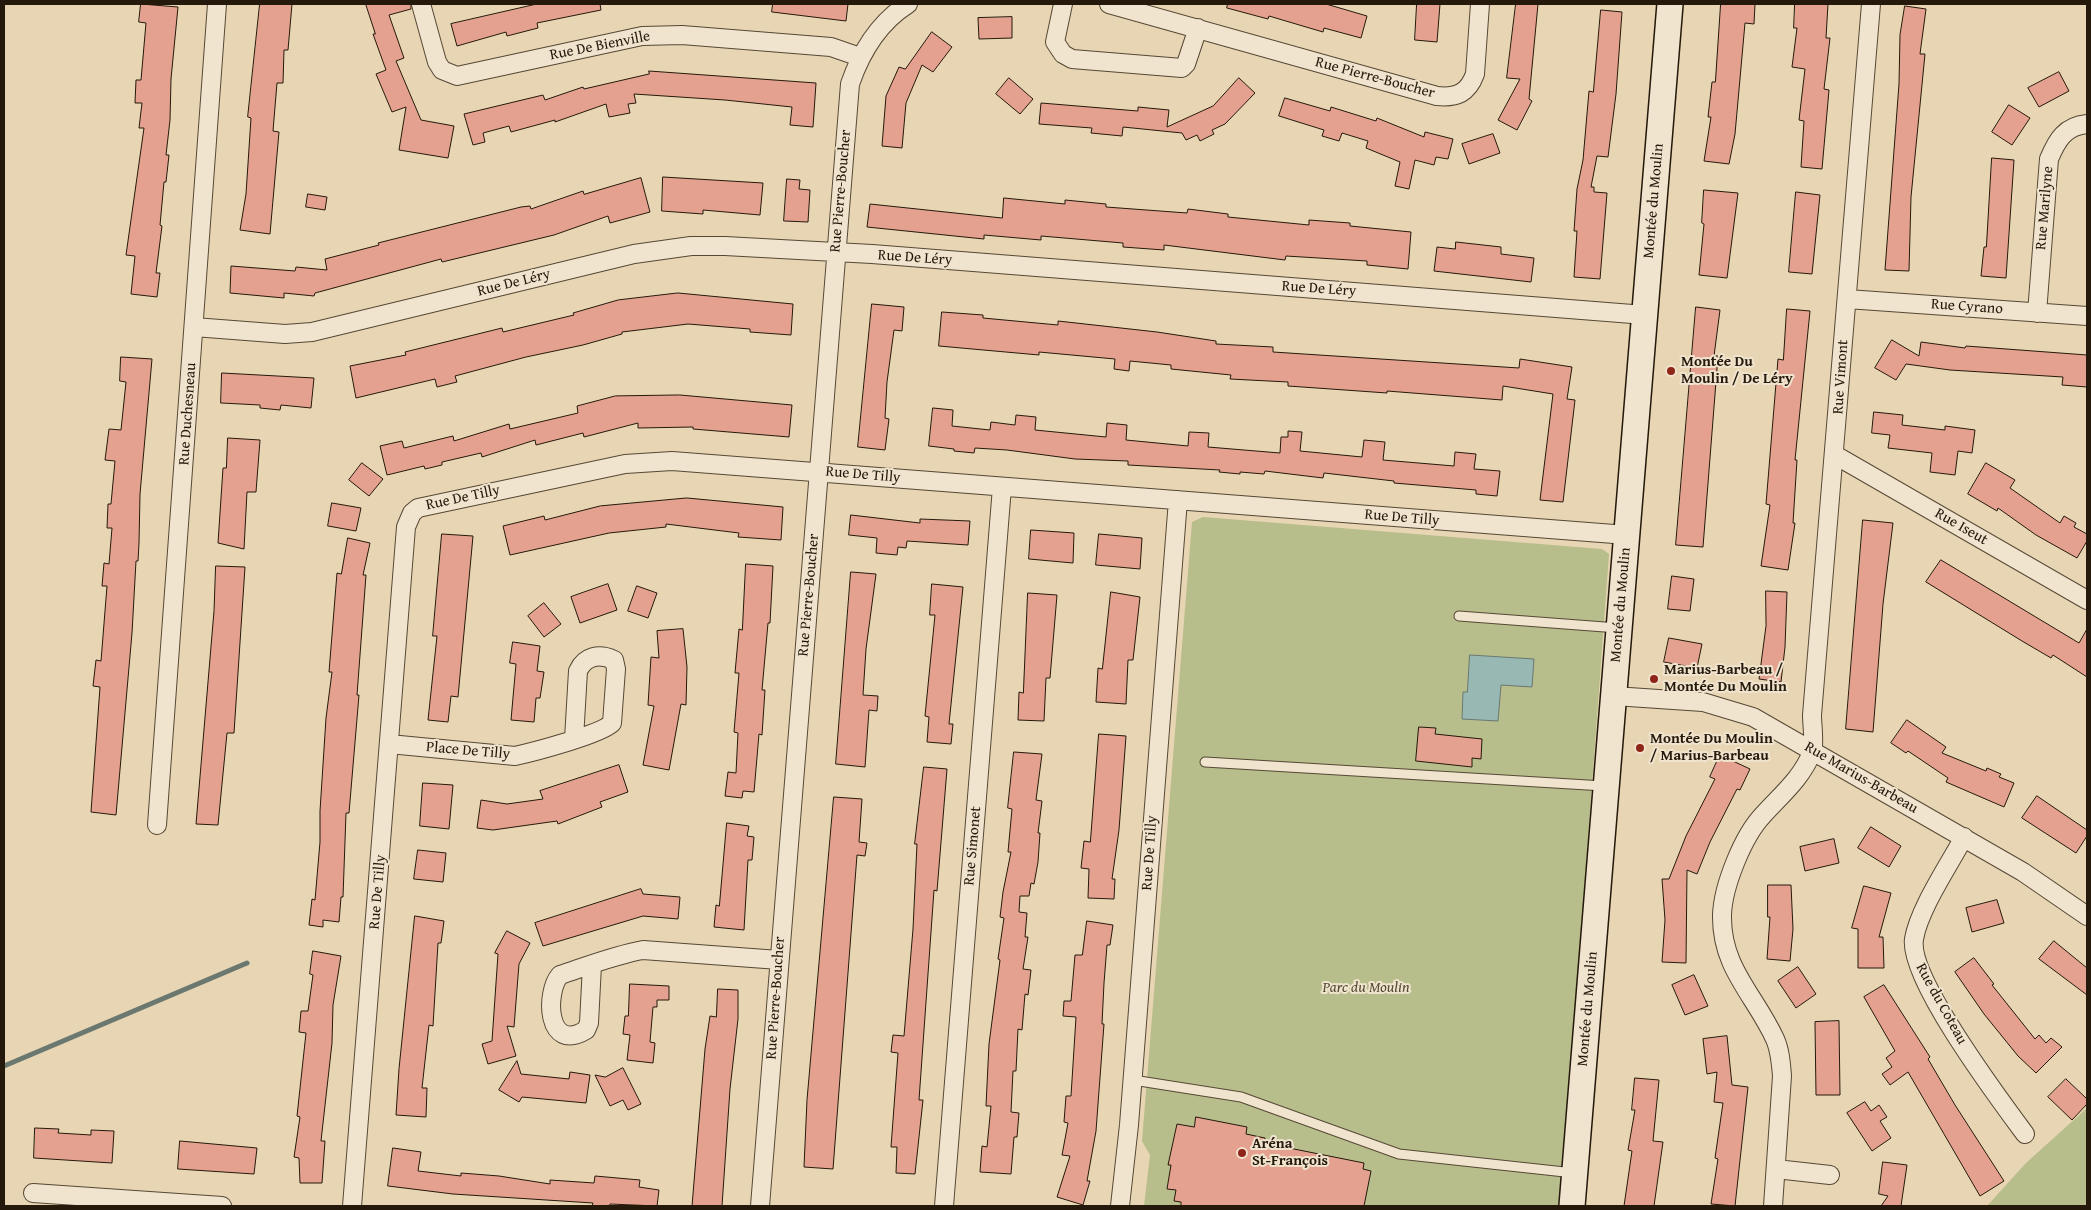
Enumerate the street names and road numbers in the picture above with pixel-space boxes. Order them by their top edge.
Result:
street label: Rue De Bienville [548,27,652,65]
street label: Rue Pierre-Boucher [1313,53,1437,103]
street label: Rue Pierre-Boucher [827,129,855,253]
street label: Montée du Moulin [1640,143,1668,259]
street label: Rue Marilyne [2032,165,2058,251]
street label: Rue De Léry [877,246,953,270]
street label: Rue De Léry [476,265,552,301]
street label: Rue De Léry [1281,277,1357,301]
street label: Rue Cyrano [1931,296,2003,318]
street label: Rue Vimont [1829,339,1853,415]
street label: Rue Duchesneau [175,362,201,466]
street label: Rue De Tilly [825,463,901,487]
street label: Rue De Tilly [424,481,502,515]
street label: Rue Iseut [1931,505,1991,549]
street label: Rue De Tilly [1364,506,1440,530]
street label: Rue Pierre-Boucher [795,533,823,657]
street label: Montée du Moulin [1607,547,1635,663]
street label: Place De Tilly [425,738,511,764]
street label: Rue Marius-Barbeau [1801,738,1921,818]
street label: Rue Simonet [961,806,985,886]
street label: Rue De Tilly [1138,815,1162,891]
street label: Rue De Tilly [366,854,390,930]
street label: Rue Pierre-Boucher [763,936,789,1060]
street label: Montée du Moulin [1574,951,1602,1067]
street label: Rue du Coteau [1911,960,1971,1048]

